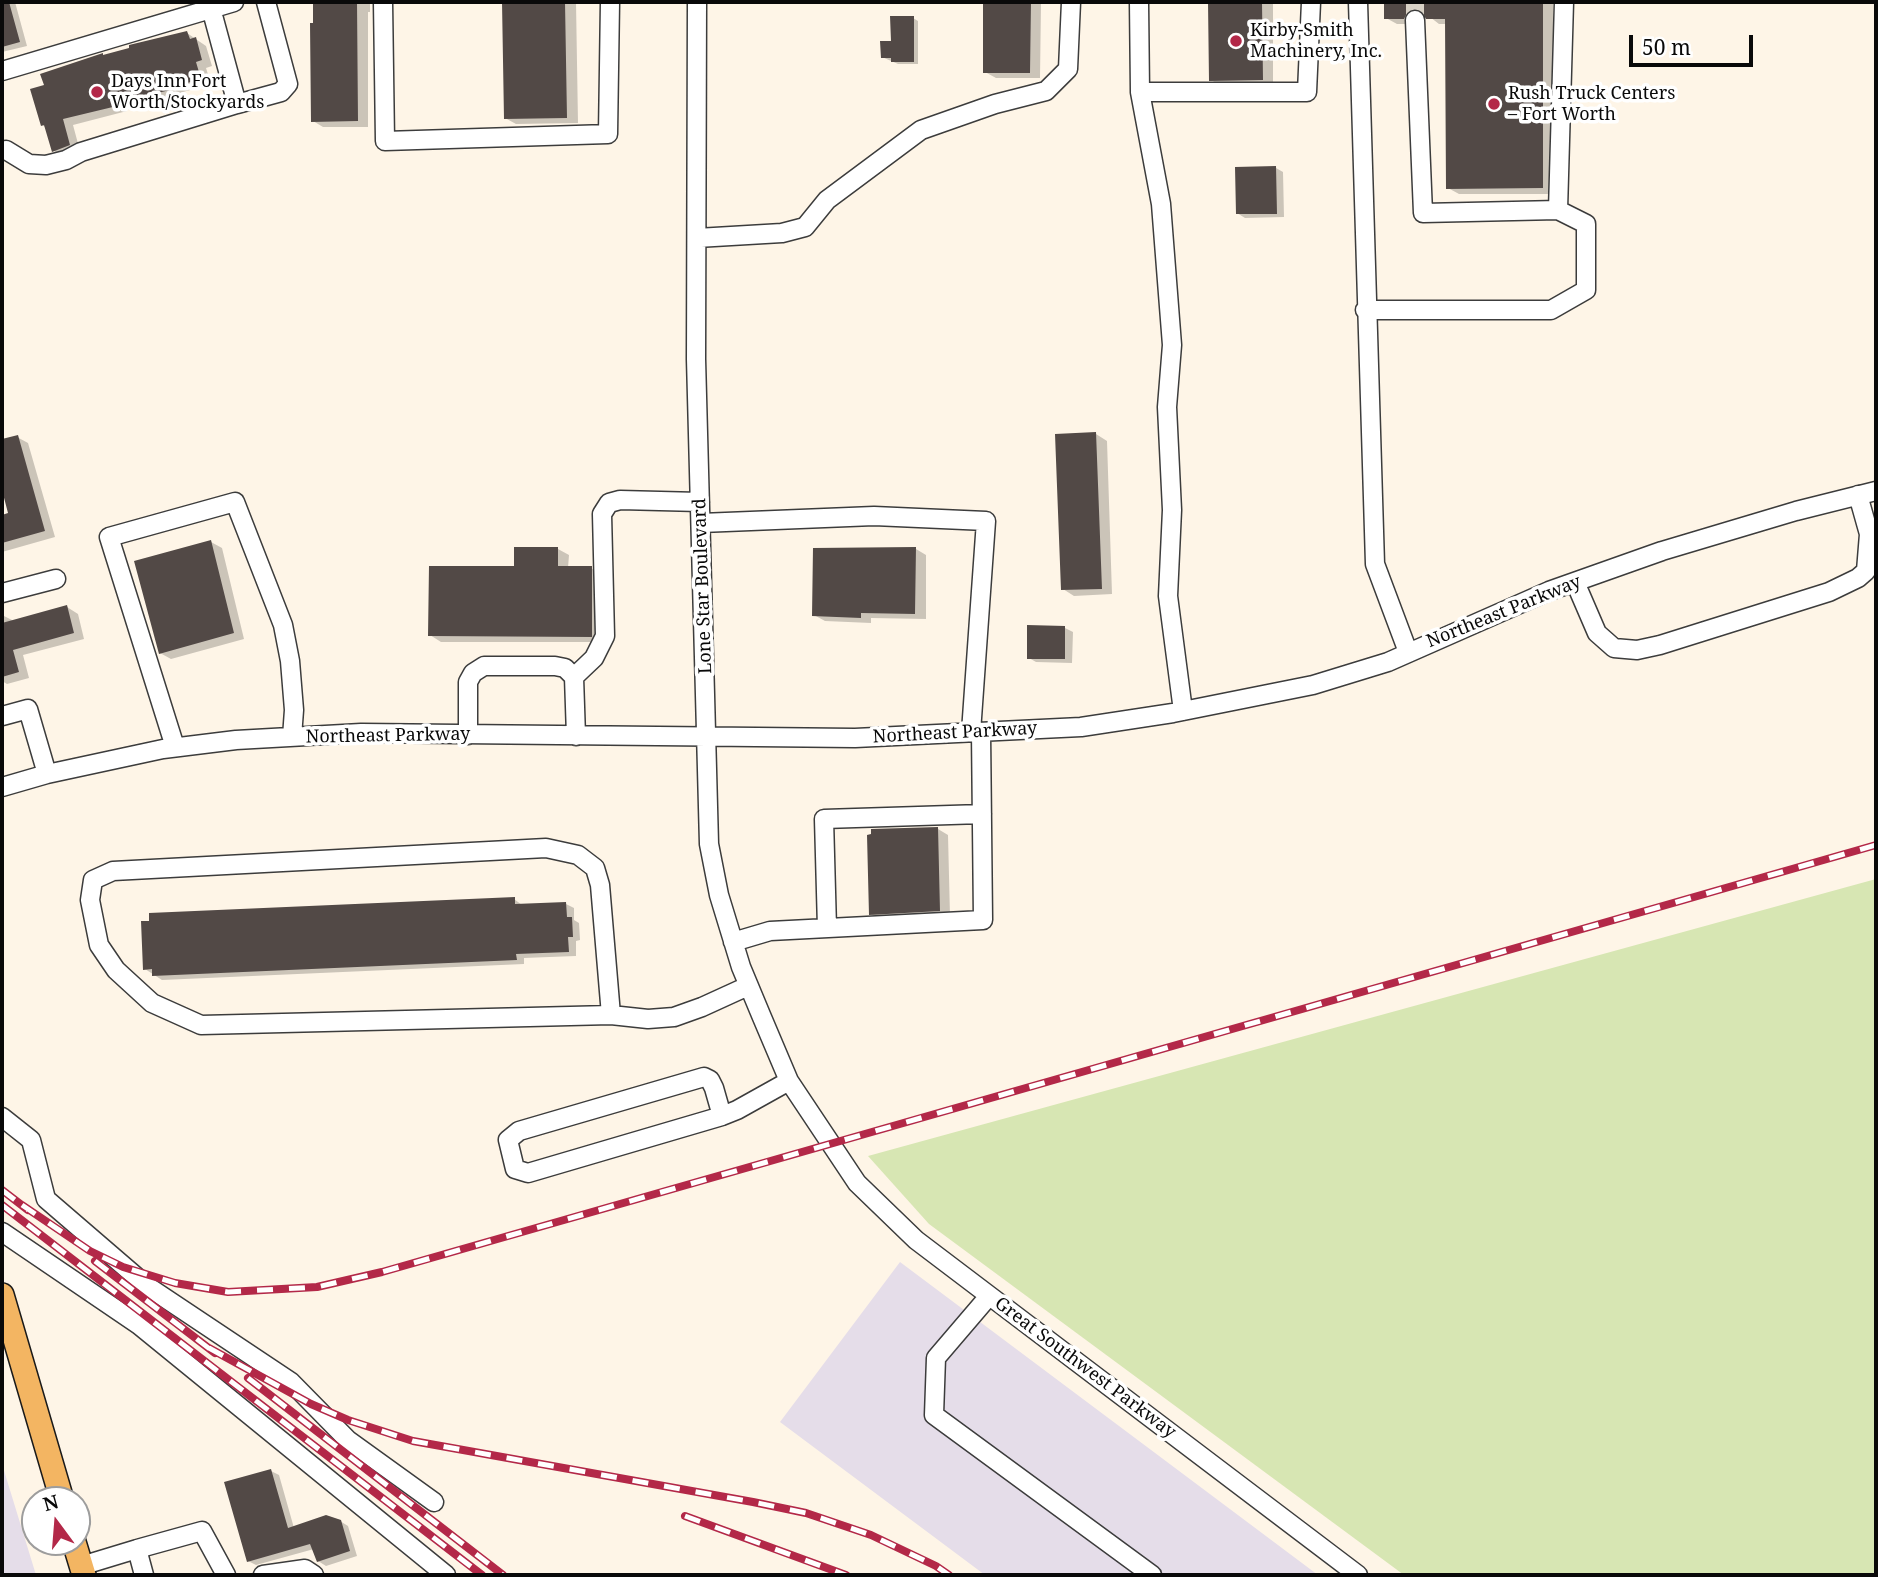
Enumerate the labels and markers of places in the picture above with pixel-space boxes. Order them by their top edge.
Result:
place label: Kirby-Smith Machinery, Inc. [1250,20,1382,62]
marker: Kirby-Smith Machinery, Inc. [1228,33,1244,49]
place label: Days Inn Fort Worth/Stockyards [111,71,264,114]
place label: Rush Truck Centers – Fort Worth [1508,83,1675,126]
marker: Days Inn Fort Worth/Stockyards [89,84,105,100]
marker: Rush Truck Centers – Fort Worth [1486,96,1502,112]

